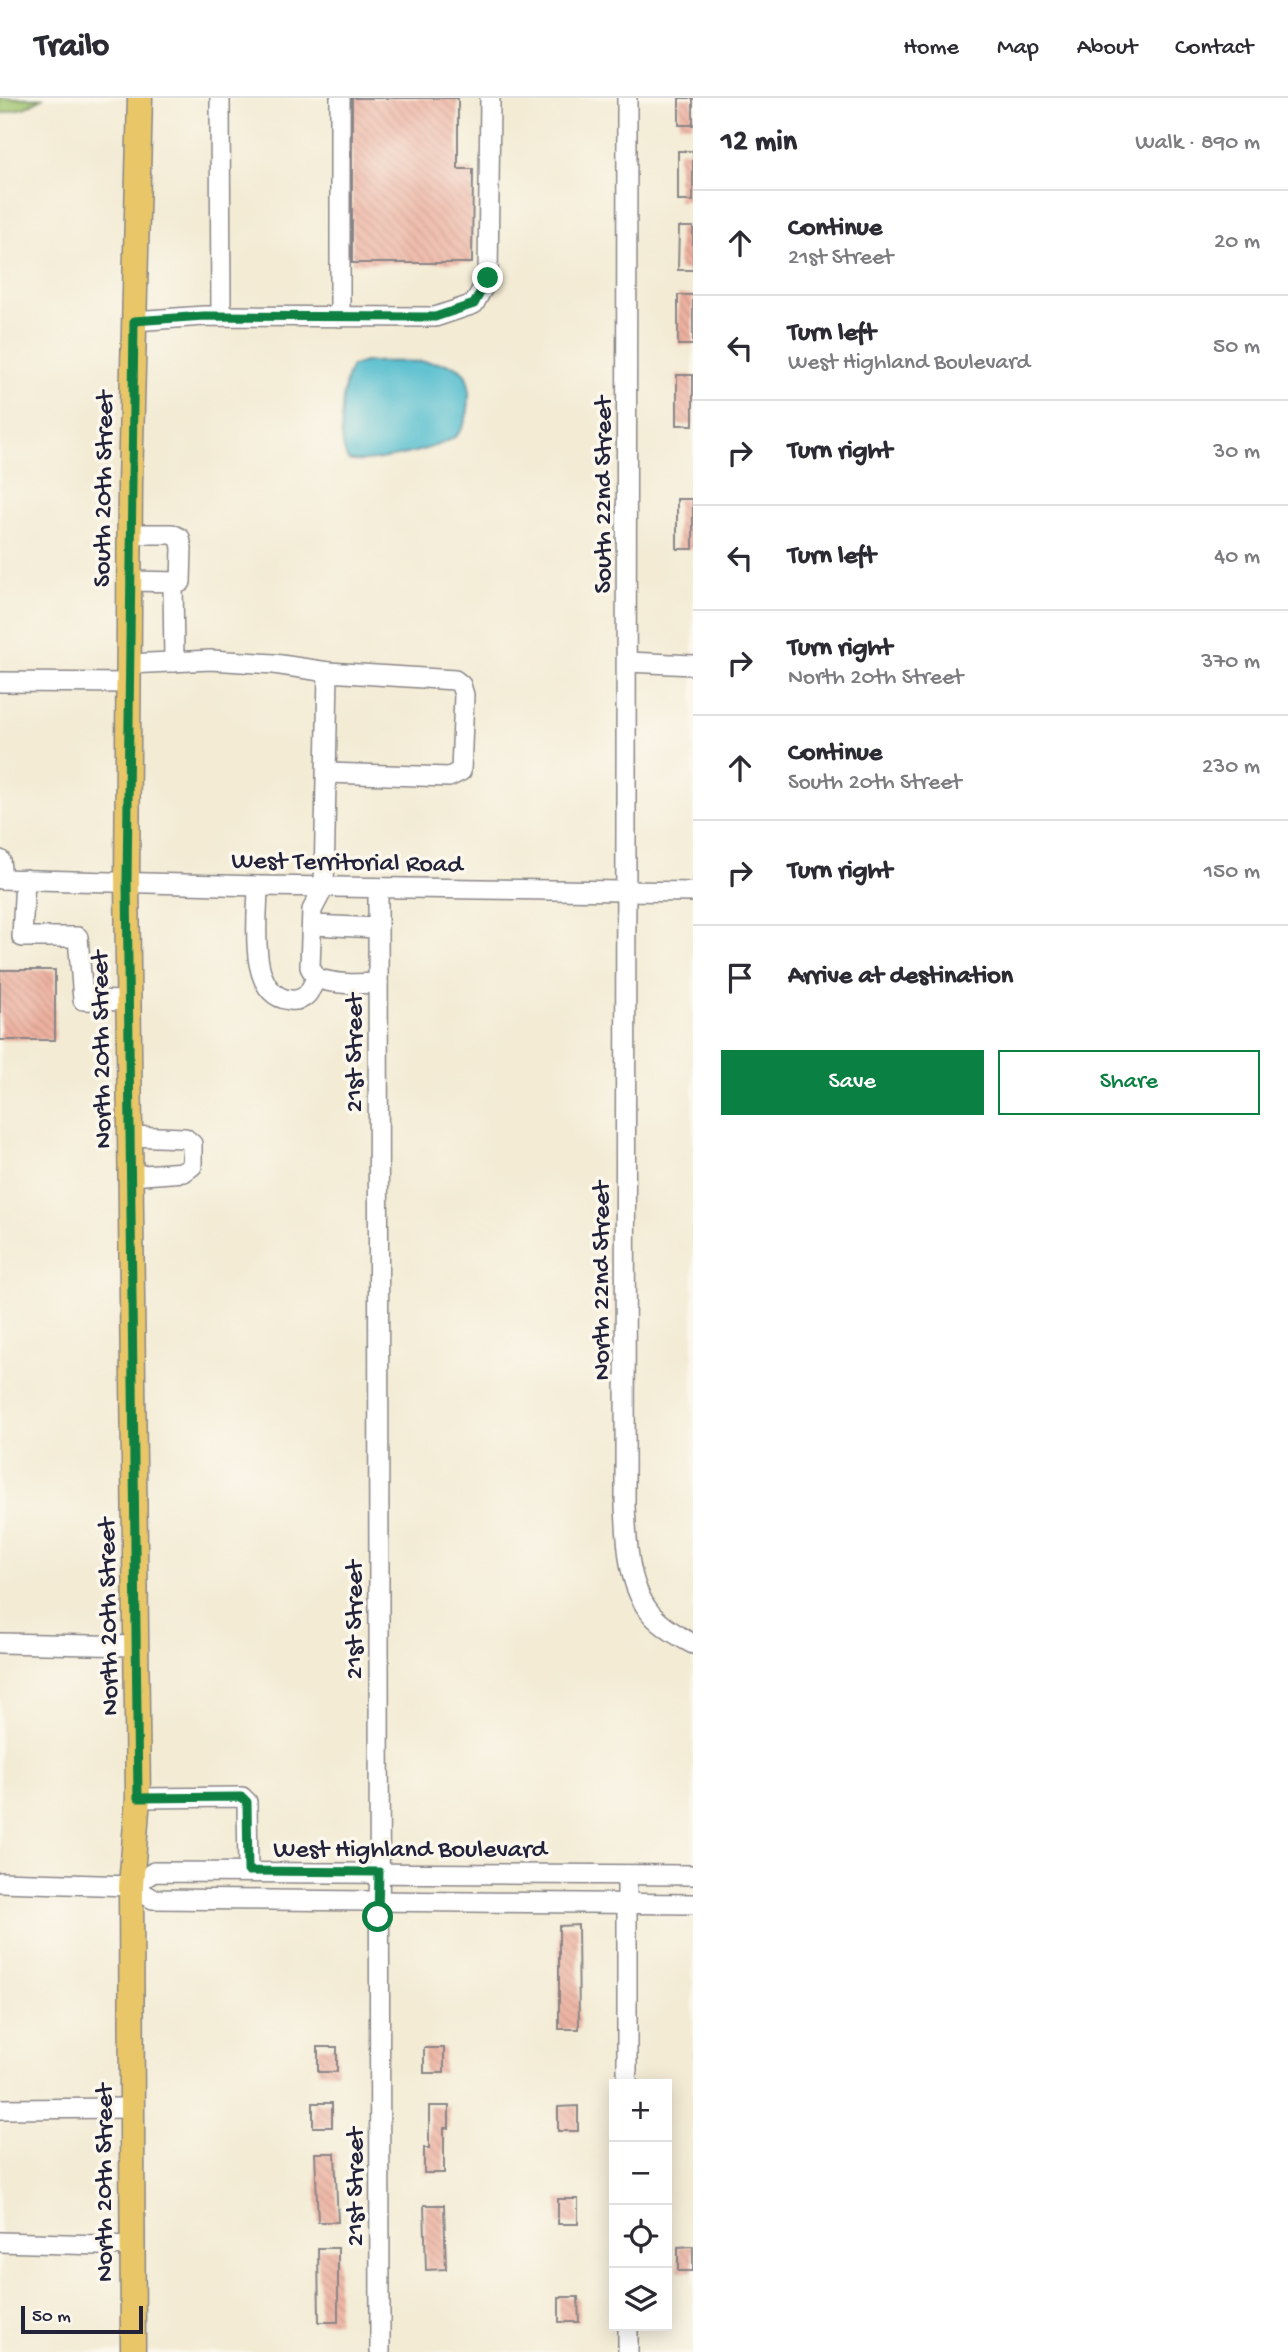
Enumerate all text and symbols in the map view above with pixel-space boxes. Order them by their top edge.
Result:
text: Trailo [35,29,109,67]
text: Home [903,34,959,63]
text: Map [997,34,1039,63]
text: About [1077,34,1137,63]
text: Contact [1175,34,1253,63]
text: 12 min [721,126,797,161]
text: Walk · 890 m [1135,130,1260,157]
text: Continue [788,214,882,245]
icon: ahead [721,224,759,262]
text: 20 m [1214,229,1260,256]
text: 21st Street [788,245,893,272]
route end [472,262,503,293]
text: Turn left [788,319,876,350]
icon: left [721,329,759,367]
text: 50 m [1213,334,1260,361]
text: West Highland Boulevard [788,350,1030,377]
street label: South 20th Street [88,388,123,587]
street label: South 22nd Street [590,394,621,594]
icon: right [721,434,759,472]
text: Turn right [788,437,892,468]
text: 30 m [1213,439,1260,466]
icon: left [721,539,759,577]
text: Turn left [788,542,876,573]
text: 40 m [1214,544,1260,571]
text: Turn right [788,634,892,665]
icon: right [721,644,759,682]
text: 370 m [1201,649,1260,676]
text: North 20th Street [788,665,963,692]
text: Continue [788,739,882,770]
icon: ahead [721,749,759,787]
text: 230 m [1202,754,1260,781]
text: South 20th Street [788,770,961,797]
street label: West Territorial Road [231,847,465,882]
icon: right [721,854,759,892]
text: Turn right [788,857,892,888]
text: 150 m [1204,859,1260,886]
street label: North 20th Street [86,948,121,1149]
icon: arrive [721,959,759,997]
text: Arrive at destination [788,962,1013,993]
street label: 21st Street [341,991,372,1112]
button: Save [721,1050,984,1115]
button: Share [998,1050,1260,1115]
street label: North 22nd Street [588,1179,619,1380]
street label: North 20th Street [93,1515,128,1716]
street label: 21st Street [341,1558,372,1679]
street label: West Highland Boulevard [273,1836,548,1867]
route start [362,1901,393,1932]
map controls [609,2079,672,2331]
button: + [609,2079,672,2142]
street label: North 20th Street [91,2082,122,2282]
street label: 21st Street [342,2125,373,2246]
button: − [609,2142,672,2205]
button: locate [609,2205,672,2268]
button: layers [609,2268,672,2331]
scale bar [21,2303,144,2335]
text: 50 m [32,2306,71,2329]

